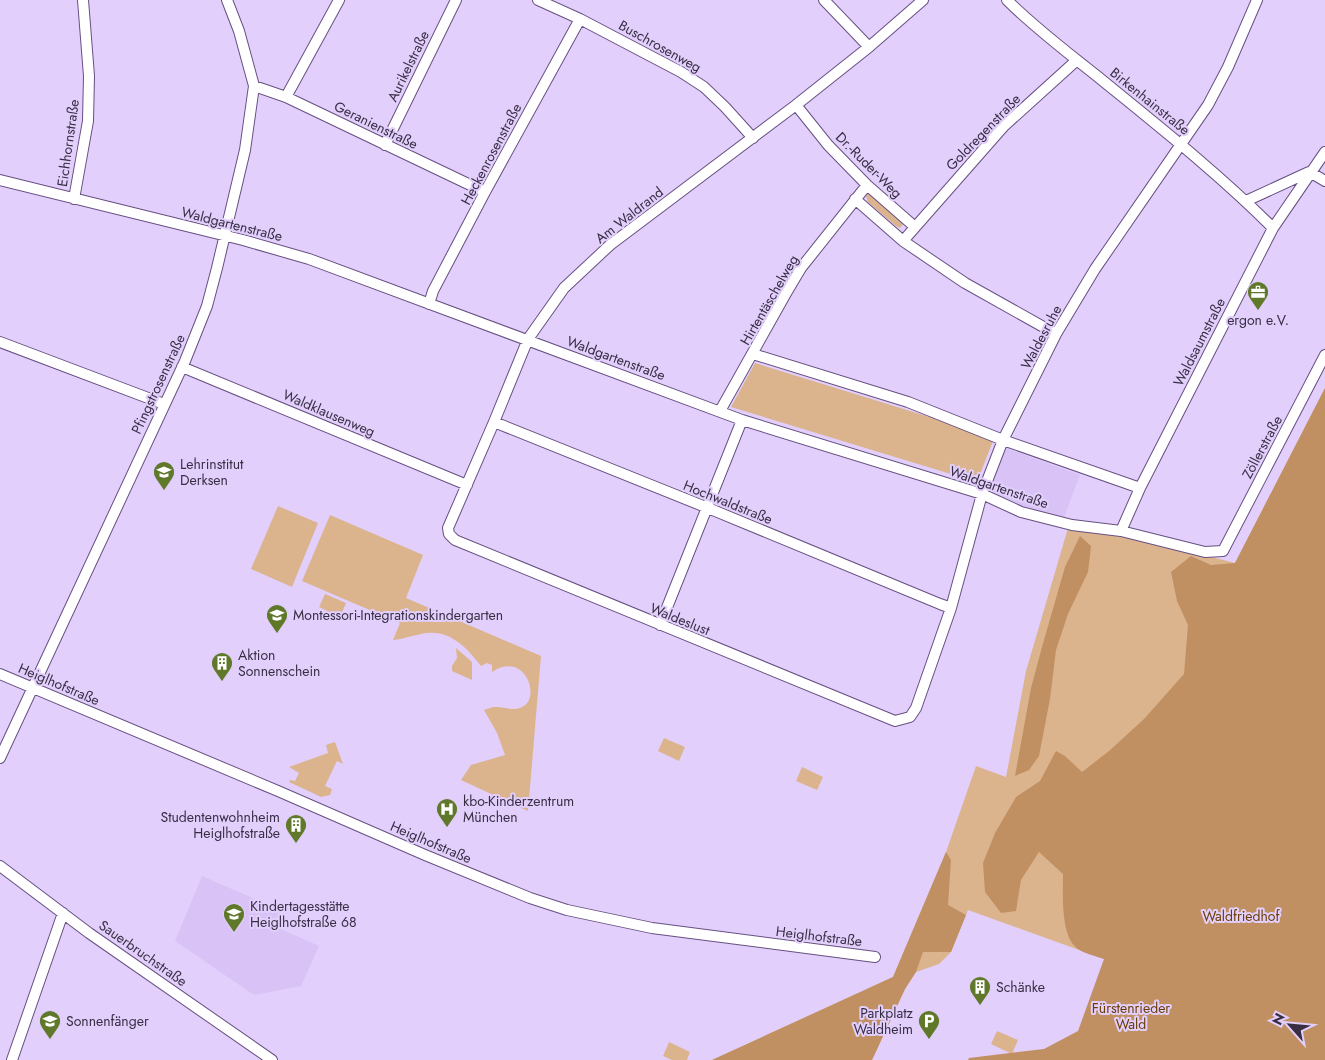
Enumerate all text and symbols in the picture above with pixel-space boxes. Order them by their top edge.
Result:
street label: Buschrosenweg [615,15,705,77]
street label: Aurikelstraße [382,27,434,105]
street label: Birkenhainstraße [1106,63,1194,139]
street label: Goldregenstraße [941,89,1025,175]
street label: Geranienstraße [331,96,421,154]
street label: Eichhornstraße [52,98,84,188]
street label: Heckenrosenstraße [456,100,526,208]
street label: Dr.-Ruder-Weg [831,127,907,203]
street label: Am Waldrand [591,182,667,248]
street label: Waldgartenstraße [179,202,285,246]
street label: Hirtentäschelweg [735,251,803,349]
office icon: ergon e.V. [1246,280,1270,311]
street label: Waldsaumstraße [1168,294,1230,390]
street label: Waldesruhe [1016,301,1066,373]
place label: ergon e.V. [1227,310,1289,330]
street label: Pfingstrosenstraße [126,331,190,437]
street label: Waldgartenstraße [564,331,668,385]
street label: Waldklausenweg [280,385,378,441]
street label: Zöllerstraße [1237,412,1287,482]
place label: Lehrinstitut Derksen [180,454,244,490]
school or university icon: Lehrinstitut Derksen [152,460,176,491]
street label: Waldgartenstraße [947,461,1051,513]
street label: Hochwaldstraße [680,475,776,529]
street label: Waldeslust [647,598,713,640]
school or university icon: Montessori-Integrationskindergarten [265,603,289,634]
place label: Montessori-Integrationskindergarten [293,605,503,625]
place label: Aktion Sonnenschein [238,645,320,681]
building icon: Aktion Sonnenschein [210,651,234,682]
street label: Heiglhofstraße [15,658,103,710]
place label: kbo-Kinderzentrum München [463,791,574,827]
hospital icon: kbo-Kinderzentrum München [435,797,459,828]
place label: Studentenwohnheim Heiglhofstraße [160,807,280,843]
building icon: Studentenwohnheim Heiglhofstraße [284,813,308,844]
street label: Heiglhofstraße [387,816,475,868]
place label: Kindertagesstätte Heiglhofstraße 68 [250,896,357,932]
school or university icon: Kindertagesstätte Heiglhofstraße 68 [222,902,246,933]
park label: Waldfriedhof [1202,906,1281,926]
street label: Sauerbruchstraße [95,915,191,991]
street label: Heiglhofstraße [775,921,863,951]
building icon: Schänke [968,975,992,1006]
place label: Schänke [996,977,1045,997]
park label: Fürstenrieder Wald [1092,998,1170,1034]
north arrow [1265,1000,1315,1050]
place label: Parkplatz Waldheim [853,1003,914,1039]
school or university icon: Sonnenfänger [38,1009,62,1040]
parking icon: Parkplatz Waldheim [917,1009,941,1040]
text: N [1267,1010,1290,1029]
place label: Sonnenfänger [66,1011,149,1031]

